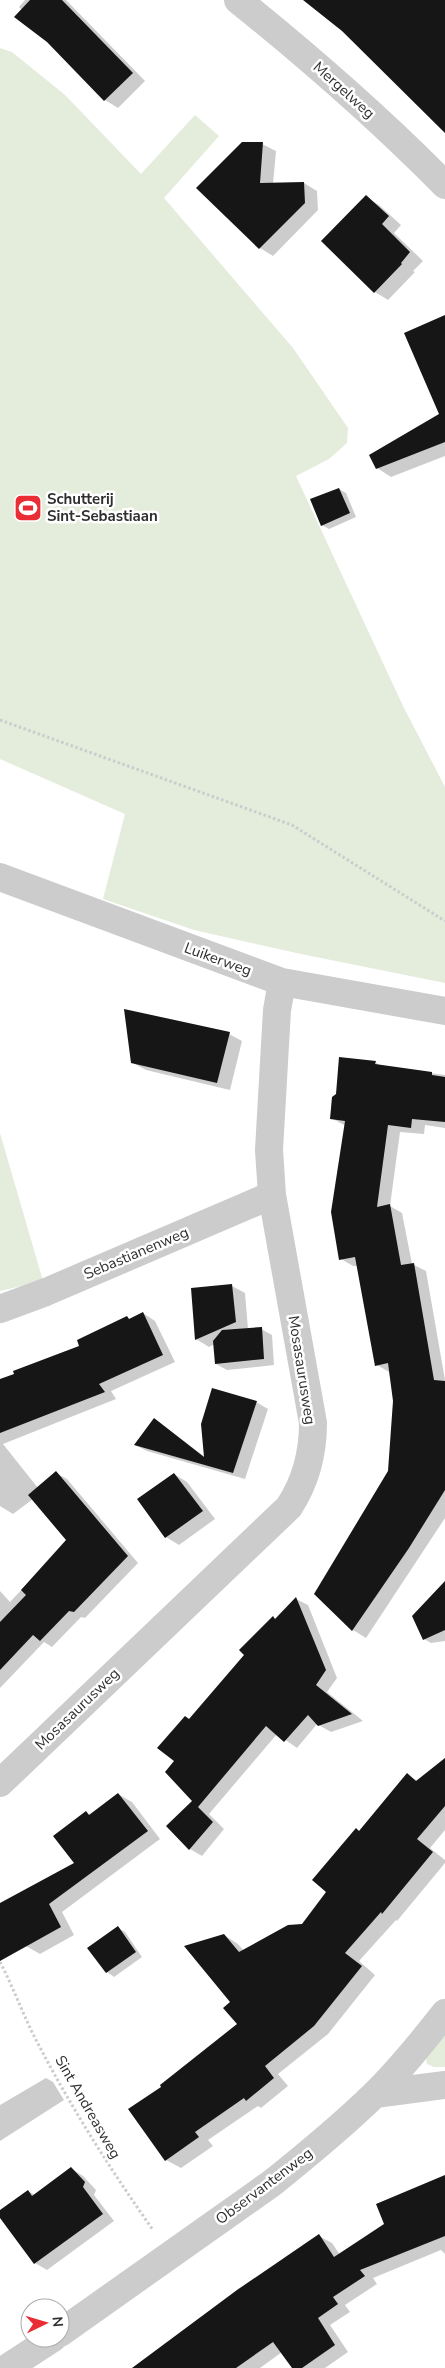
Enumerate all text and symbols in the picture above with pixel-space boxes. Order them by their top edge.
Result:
street label: Mergelweg [309,57,379,123]
place label: Schutterij Sint-Sebastiaan [47,489,158,526]
sports icon: Schutterij Sint-Sebastiaan [13,493,43,523]
street label: Luikerweg [182,938,254,980]
street label: Sebastianenweg [81,1222,191,1284]
street label: Mosasaurusweg [284,1314,320,1426]
street label: Mosasaurusweg [30,1664,124,1754]
street label: Sint Andreasweg [50,2052,126,2162]
street label: Observantenweg [212,2143,316,2229]
north arrow [20,2298,70,2348]
text: N [48,2316,67,2328]

